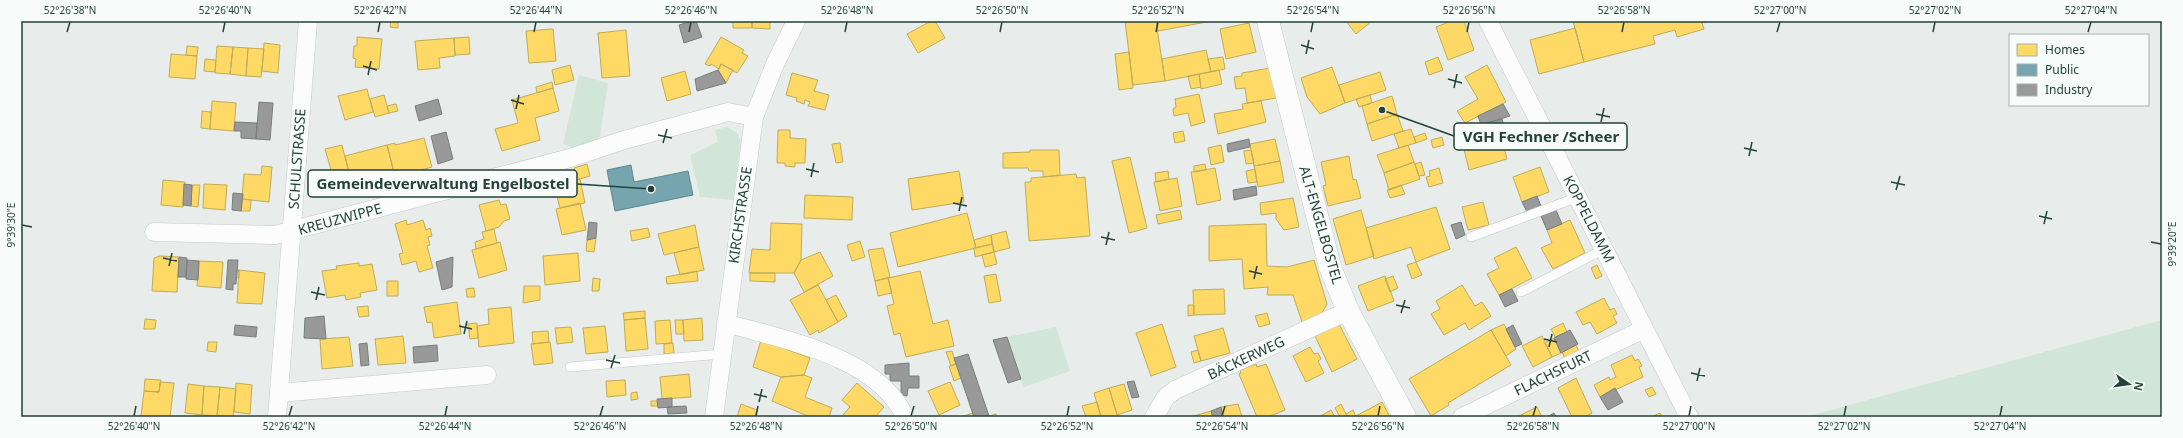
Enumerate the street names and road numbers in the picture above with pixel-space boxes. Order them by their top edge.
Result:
street label: SCHULSTRASSE [284,108,309,210]
street label: ALT-ENGELBOSTEL [1296,164,1347,286]
street label: KIRCHSTRASSE [723,165,756,265]
street label: KOPPELDAMM [1559,172,1620,266]
street label: KREUZWIPPE [296,198,384,239]
street label: BÄCKERWEG [1204,331,1287,384]
street label: FLACHSFURT [1511,345,1595,400]

